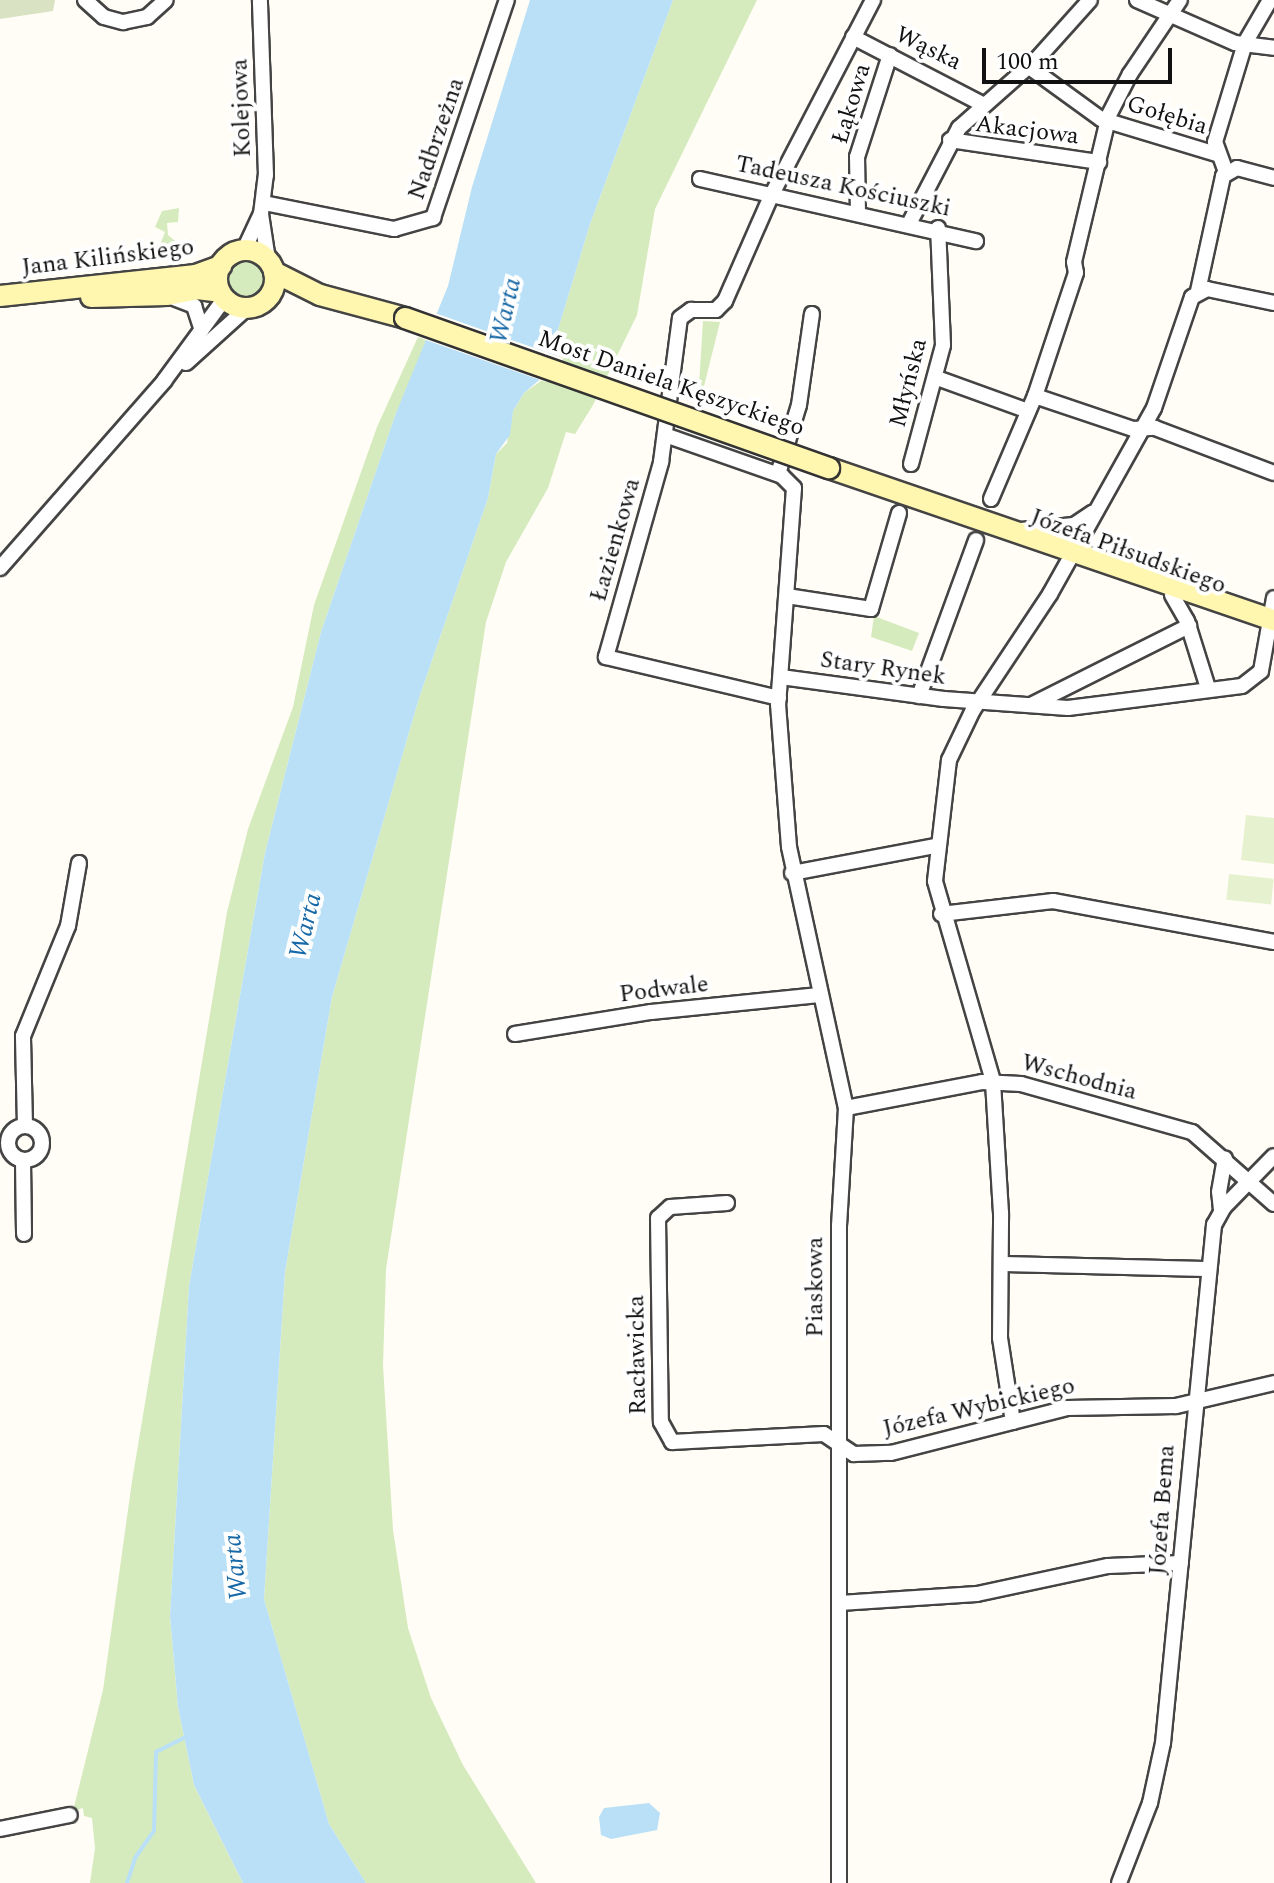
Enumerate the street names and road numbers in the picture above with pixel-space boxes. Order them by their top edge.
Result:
street label: Wąska [890,21,966,77]
street label: Kolejowa [226,58,258,158]
street label: Łąkowa [826,60,878,148]
street label: Nadbrzeżna [403,74,471,204]
street label: Gołębia [1123,90,1211,142]
street label: Akacjowa [973,110,1081,152]
street label: Tadeusza Kościuszki [733,150,953,224]
street label: Jana Kilińskiego [20,233,196,283]
street label: Most Daniela Kęszyckiego [534,325,808,443]
street label: Młyńska [884,336,934,430]
street label: Łazienkowa [585,475,647,605]
street label: Józefa Piłsudskiego [1026,503,1230,601]
street label: Stary Rynek [818,646,948,692]
street label: Podwale [618,970,710,1010]
street label: Wschodnia [1018,1049,1140,1107]
street label: Piaskowa [802,1237,830,1337]
street label: Racławicka [623,1295,653,1415]
street label: Józefa Wybickiego [880,1372,1078,1444]
street label: Józefa Bema [1144,1444,1182,1576]

